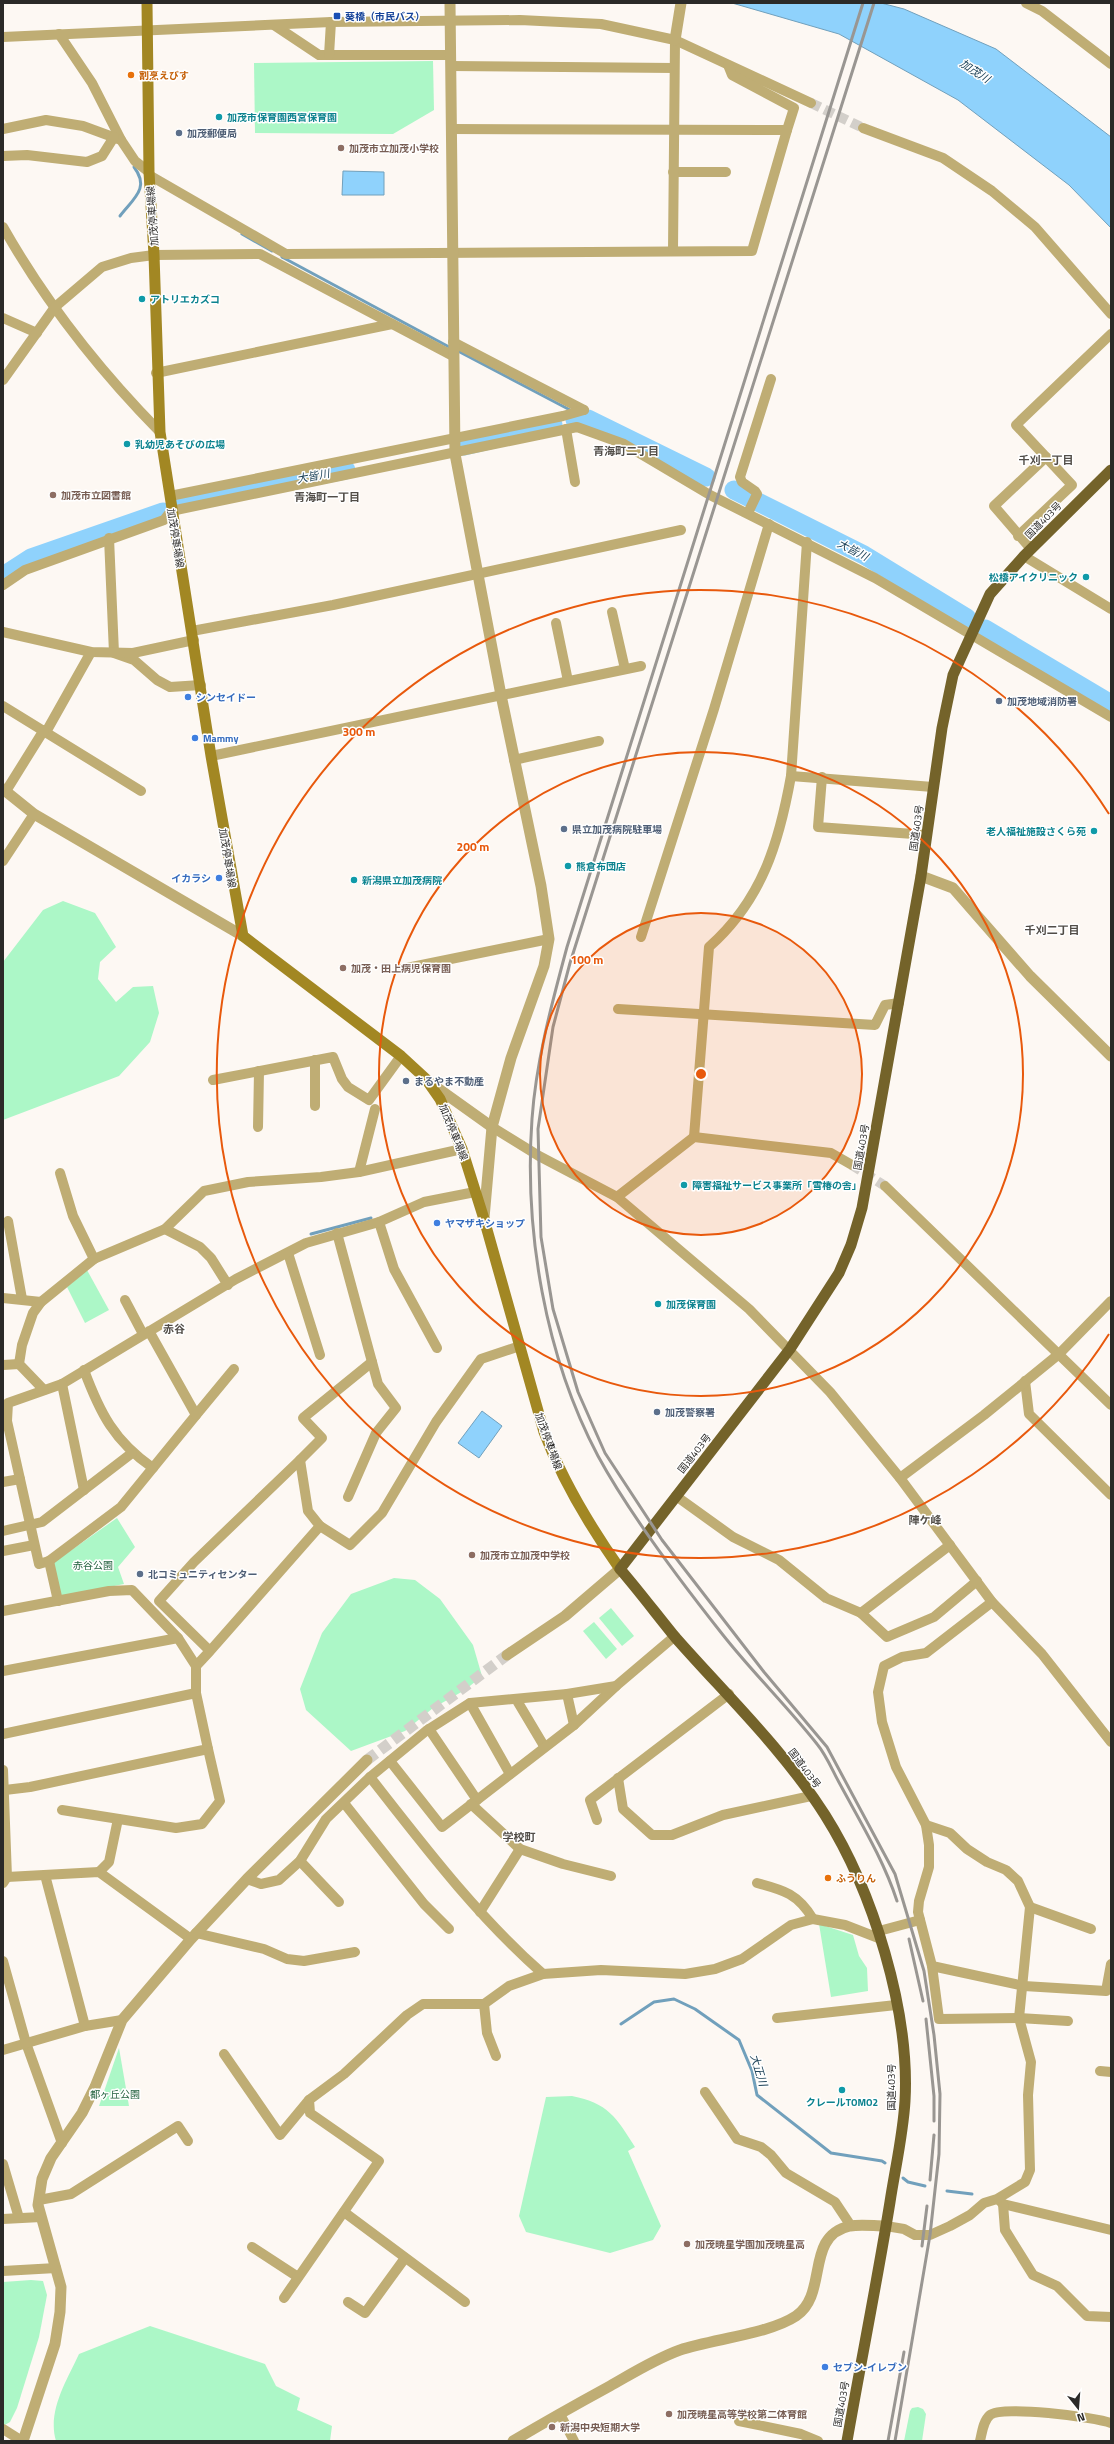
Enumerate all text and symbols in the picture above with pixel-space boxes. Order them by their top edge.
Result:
place label: 葵橋（市民バス） [345,9,425,24]
marker: 葵橋（市民バス） [332,11,342,21]
water label: 加茂川 [957,55,994,87]
place label: 割烹えびす [139,68,189,83]
marker: 割烹えびす [126,70,136,80]
place label: 加茂市保育園西宮保育園 [227,110,337,125]
marker: 加茂市保育園西宮保育園 [214,112,224,122]
place label: 加茂郵便局 [187,126,237,141]
marker: 加茂郵便局 [174,128,184,138]
place label: 加茂市立加茂小学校 [349,141,439,156]
marker: 加茂市立加茂小学校 [336,143,346,153]
street label: 加茂停車場線 [143,186,162,246]
place label: アトリエカズコ [150,292,220,307]
marker: アトリエカズコ [137,294,147,304]
place label: 乳幼児あそびの広場 [135,437,225,452]
marker: 乳幼児あそびの広場 [122,439,132,449]
district label: 青海町二丁目 [593,443,659,459]
district label: 千刈一丁目 [1019,452,1074,468]
water label: 大皆川 [295,465,332,487]
place label: 加茂市立図書館 [61,488,131,503]
district label: 青海町一丁目 [294,489,360,505]
marker: 加茂市立図書館 [48,490,58,500]
street label: 国道403号 [1021,498,1065,542]
street label: 加茂停車場線 [163,507,188,569]
water label: 大皆川 [835,535,872,565]
place label: 松橋アイクリニック [989,570,1078,585]
marker: 松橋アイクリニック [1081,572,1091,582]
place label: シンセイドー [196,690,256,705]
marker: シンセイドー [183,692,193,702]
place label: 加茂地域消防署 [1007,694,1077,709]
marker: 加茂地域消防署 [994,696,1004,706]
text: 300 m [343,722,375,741]
place label: Mammy [203,731,238,746]
marker: Mammy [190,733,200,743]
street label: 国道403号 [906,804,927,852]
place label: 県立加茂病院駐車場 [572,822,662,837]
marker: 県立加茂病院駐車場 [559,824,569,834]
place label: 老人福祉施設さくら苑 [986,824,1086,839]
marker: 老人福祉施設さくら苑 [1089,826,1099,836]
street label: 加茂停車場線 [215,827,240,889]
text: 200 m [457,837,489,856]
place label: 熊倉布団店 [576,859,626,874]
marker: 熊倉布団店 [563,861,573,871]
place label: イカラシ [171,871,211,886]
marker: イカラシ [214,873,224,883]
place label: 新潟県立加茂病院 [362,873,442,888]
marker: 新潟県立加茂病院 [349,875,359,885]
district label: 千刈二丁目 [1025,922,1080,938]
text: 100 m [571,950,603,969]
place label: 加茂・田上病児保育園 [351,961,451,976]
marker: 加茂・田上病児保育園 [338,963,348,973]
centre of rings [694,1067,708,1081]
place label: まるやま不動産 [414,1074,484,1089]
marker: まるやま不動産 [401,1076,411,1086]
street label: 加茂停車場線 [435,1102,472,1163]
street label: 国道403号 [850,1123,873,1171]
place label: 障害福祉サービス事業所「雪椿の舎」 [692,1178,862,1193]
marker: 障害福祉サービス事業所「雪椿の舎」 [679,1180,689,1190]
place label: ヤマザキショップ [445,1216,525,1231]
marker: ヤマザキショップ [432,1218,442,1228]
place label: 加茂保育園 [666,1297,716,1312]
marker: 加茂保育園 [653,1299,663,1309]
district label: 赤谷 [163,1321,185,1337]
place label: 加茂警察署 [665,1405,715,1420]
marker: 加茂警察署 [652,1407,662,1417]
street label: 加茂停車場線 [531,1410,566,1472]
street label: 国道403号 [674,1430,715,1476]
district label: 陣ケ峰 [909,1512,942,1528]
place label: 加茂市立加茂中学校 [480,1548,570,1563]
marker: 加茂市立加茂中学校 [467,1550,477,1560]
park label: 赤谷公園 [73,1558,113,1573]
place label: 北コミュニティセンター [148,1567,257,1582]
marker: 北コミュニティセンター [135,1569,145,1579]
street label: 国道403号 [785,1745,825,1792]
district label: 学校町 [503,1829,536,1845]
place label: ふうりん [836,1871,876,1886]
marker: ふうりん [823,1873,833,1883]
water label: 大正川 [747,2052,772,2089]
street label: 国道403号 [884,2064,899,2110]
marker: クレールTOMO2 [837,2085,847,2095]
park label: 都ヶ丘公園 [90,2087,140,2102]
place label: クレールTOMO2 [806,2095,878,2110]
place label: 加茂暁星学園加茂暁星高 [695,2237,805,2252]
marker: 加茂暁星学園加茂暁星高 [682,2239,692,2249]
place label: セブン-イレブン [833,2360,907,2375]
marker: セブン-イレブン [820,2362,830,2372]
street label: 国道403号 [830,2380,853,2428]
north arrow [1058,2388,1098,2428]
place label: 加茂暁星高等学校第二体育館 [677,2407,807,2422]
marker: 加茂暁星高等学校第二体育館 [664,2409,674,2419]
text: N [1075,2409,1087,2426]
place label: 新潟中央短期大学 [560,2420,640,2435]
marker: 新潟中央短期大学 [547,2422,557,2432]

